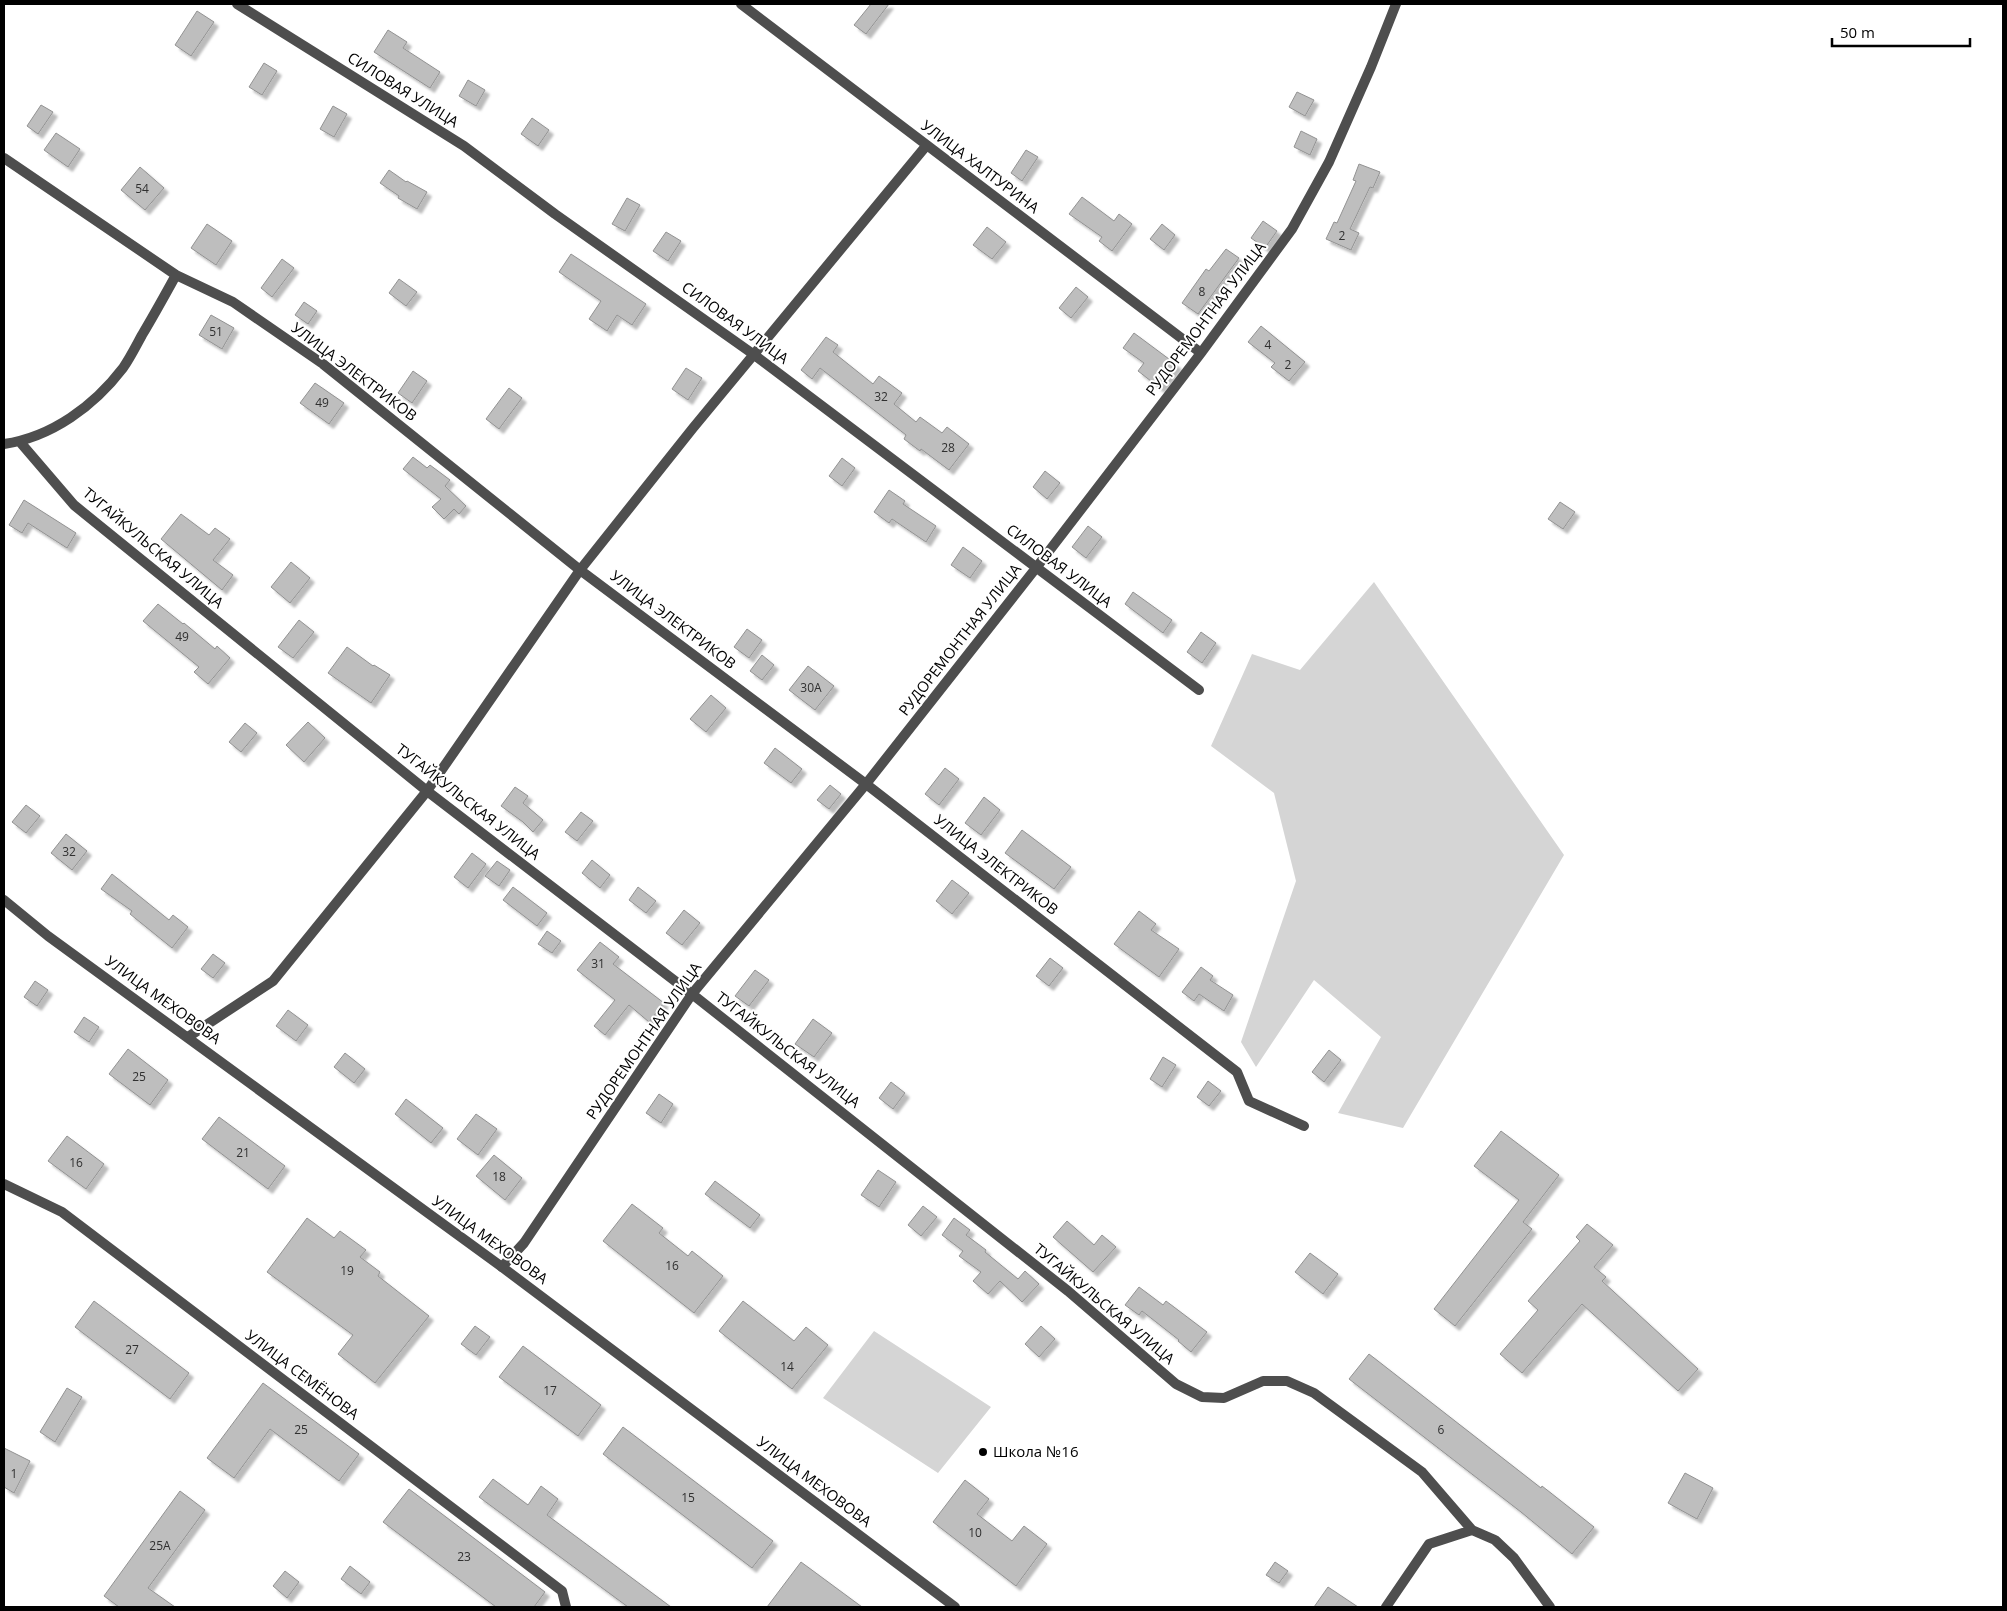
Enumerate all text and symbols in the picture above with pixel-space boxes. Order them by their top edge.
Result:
scale bar [1832,15,1970,47]
text: 50 m [1840,22,1875,42]
street label: СИЛОВАЯ УЛИЦА [344,47,463,132]
street label: УЛИЦА ХАЛТУРИНА [918,115,1044,217]
house number: 54 [135,180,149,197]
house number: 2 [1339,227,1346,244]
street label: РУДОРЕМОНТНАЯ УЛИЦА [1141,237,1270,399]
street label: СИЛОВАЯ УЛИЦА [678,277,793,368]
house number: 8 [1199,283,1206,300]
street label: УЛИЦА ЭЛЕКТРИКОВ [288,317,421,425]
house number: 51 [209,323,223,340]
house number: 4 [1265,336,1272,353]
house number: 2 [1285,356,1292,373]
house number: 32 [874,388,888,405]
house number: 49 [315,394,329,411]
house number: 28 [941,439,955,456]
street label: ТУГАЙКУЛЬСКАЯ УЛИЦА [79,482,229,612]
street label: СИЛОВАЯ УЛИЦА [1003,519,1117,612]
street label: РУДОРЕМОНТНАЯ УЛИЦА [894,559,1025,720]
street label: УЛИЦА ЭЛЕКТРИКОВ [607,565,740,673]
house number: 49 [175,628,189,645]
house number: 30А [800,679,822,696]
street label: ТУГАЙКУЛЬСКАЯ УЛИЦА [392,739,545,864]
street label: УЛИЦА ЭЛЕКТРИКОВ [930,809,1063,919]
house number: 32 [62,843,76,860]
street label: УЛИЦА МЕХОВОВА [102,950,226,1048]
house number: 31 [591,955,605,972]
street label: РУДОРЕМОНТНАЯ УЛИЦА [581,957,706,1123]
street label: ТУГАЙКУЛЬСКАЯ УЛИЦА [712,987,865,1112]
house number: 25 [132,1068,146,1085]
house number: 21 [236,1144,250,1161]
house number: 16 [69,1154,83,1171]
house number: 18 [492,1168,506,1185]
street label: УЛИЦА МЕХОВОВА [429,1190,553,1288]
street label: ТУГАЙКУЛЬСКАЯ УЛИЦА [1030,1238,1180,1368]
house number: 16 [665,1257,679,1274]
house number: 19 [340,1262,354,1279]
street label: УЛИЦА СЕМЁНОВА [242,1325,364,1424]
house number: 27 [125,1341,139,1358]
house number: 14 [780,1358,794,1375]
house number: 17 [543,1382,557,1399]
house number: 25 [294,1421,308,1438]
house number: 6 [1438,1421,1445,1438]
street label: УЛИЦА МЕХОВОВА [753,1432,876,1531]
place label: Школа №16 [993,1441,1079,1461]
marker: Школа №16 [977,1446,989,1458]
house number: 1 [11,1465,17,1482]
house number: 15 [681,1489,695,1506]
house number: 10 [968,1524,982,1541]
house number: 25А [149,1537,171,1554]
house number: 23 [457,1548,471,1565]

